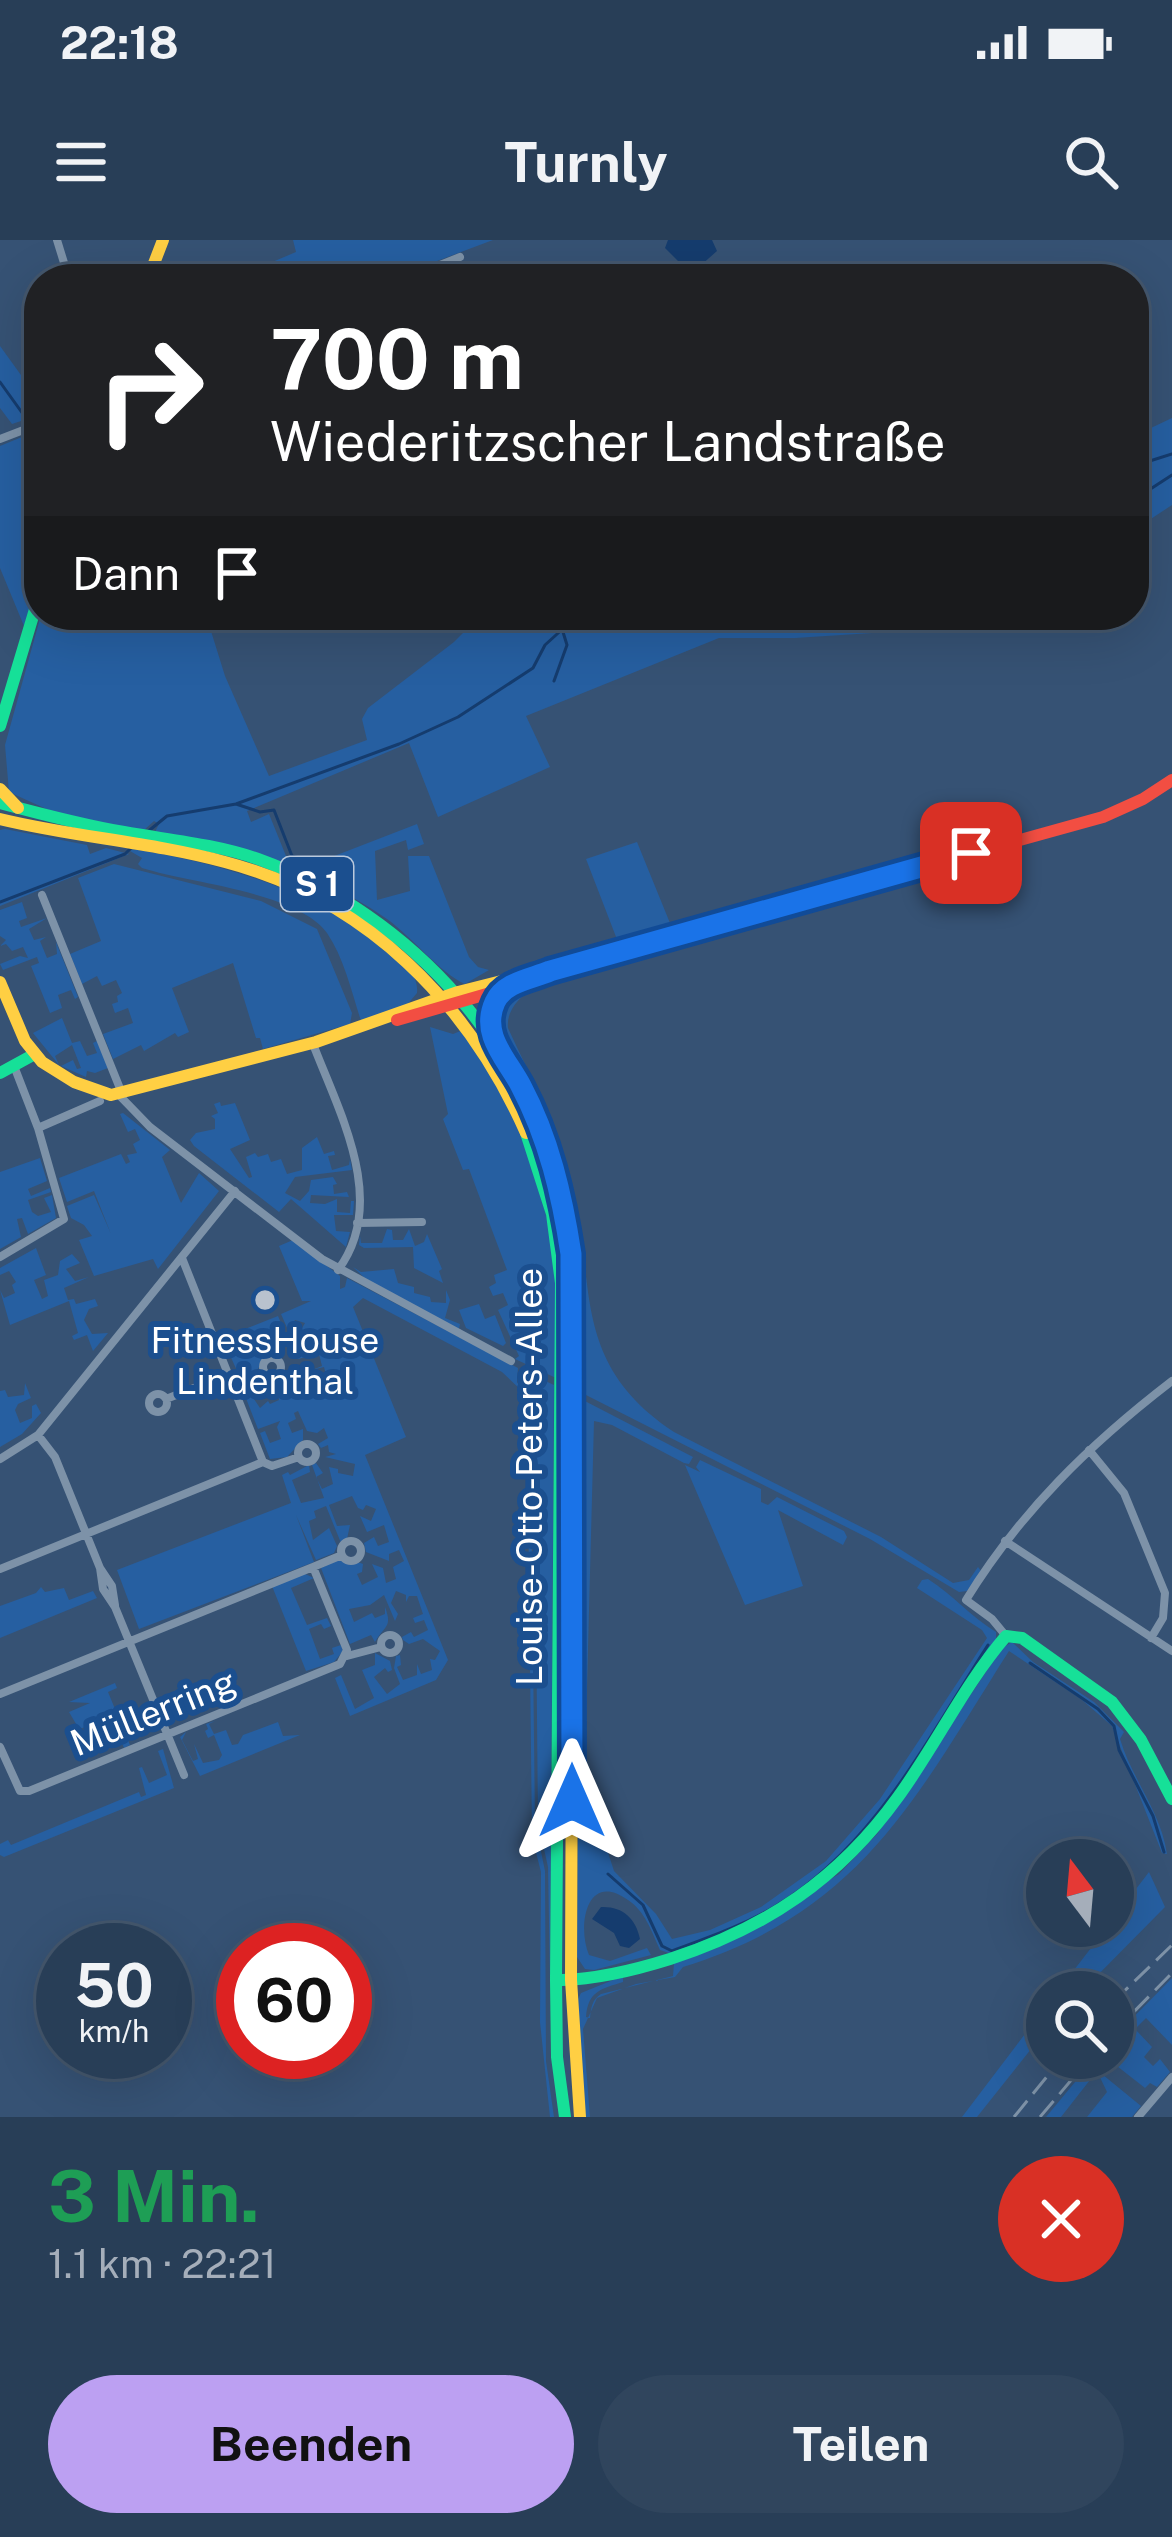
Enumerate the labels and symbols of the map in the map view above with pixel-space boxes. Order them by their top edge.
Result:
pin [920,802,1022,904]
road number: S 1 [281,857,353,911]
street label: Louise-Otto-Peters-Allee [508,1268,550,1686]
marker: FitnessHouse Lindenthal [252,1287,278,1313]
place label: FitnessHouse Lindenthal [151,1319,379,1402]
street label: Müllerring [64,1660,242,1764]
position arrow [509,1738,635,1864]
north arrow [1026,1839,1134,1947]
speed limit sign: 60 [216,1923,372,2079]

